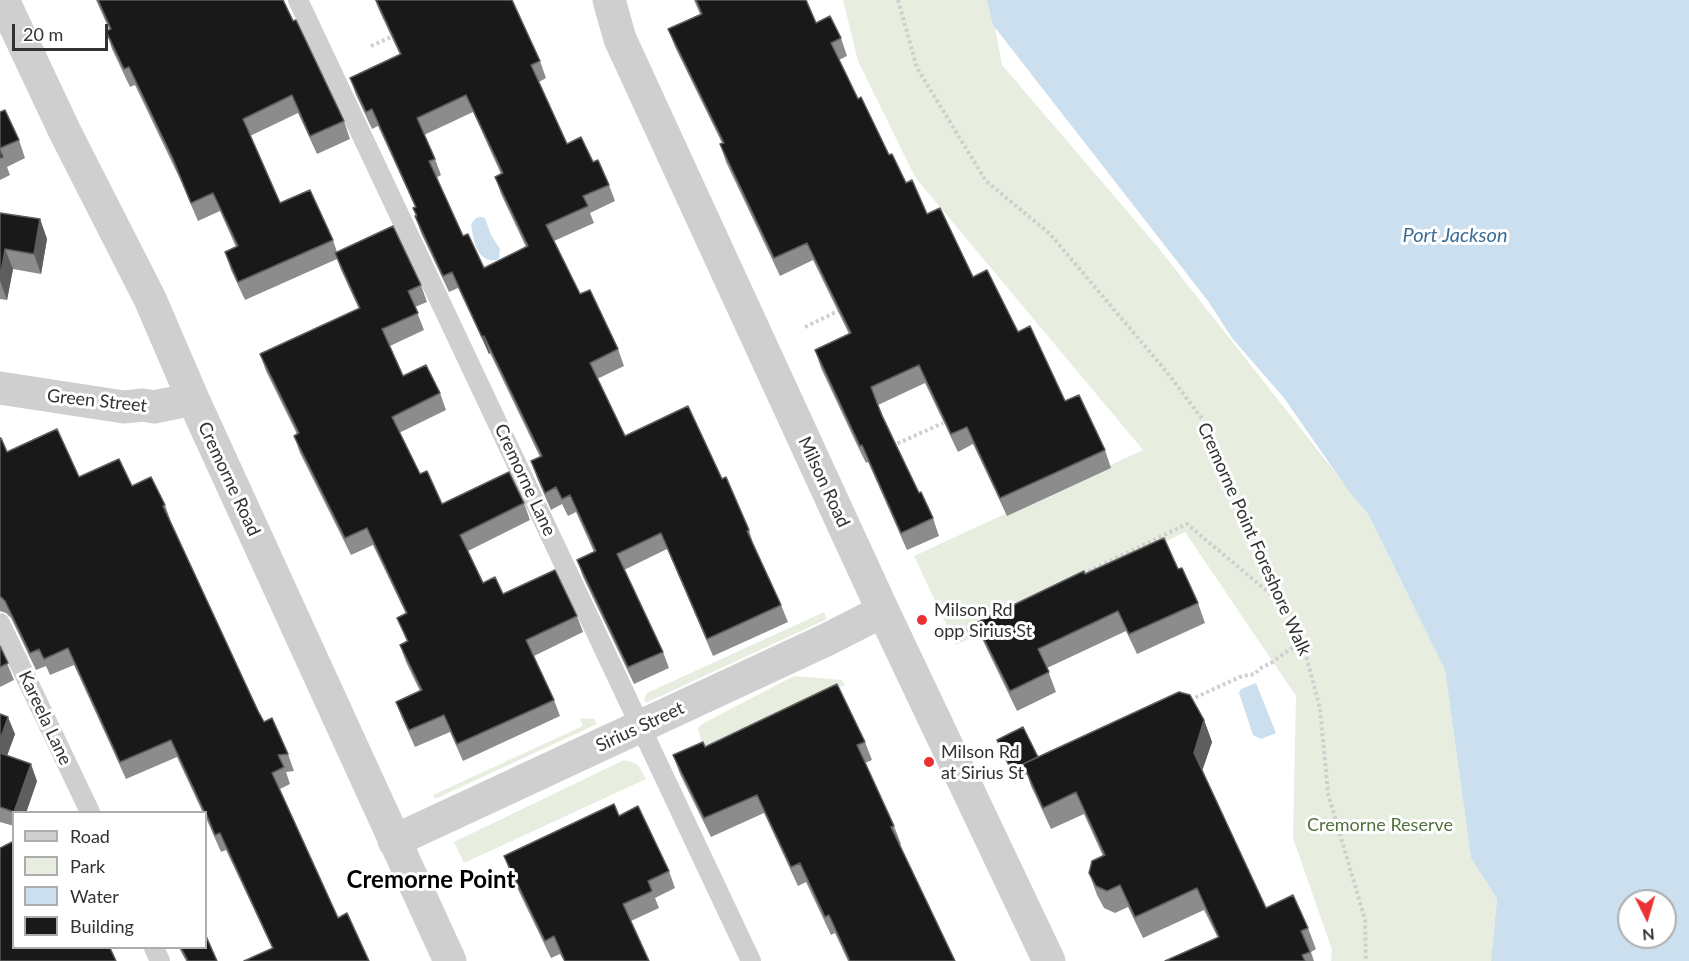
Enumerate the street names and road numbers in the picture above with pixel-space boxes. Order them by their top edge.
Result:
street label: Green Street [46,385,148,417]
street label: Cremorne Road [193,419,265,539]
street label: Cremorne Point Foreshore Walk [1193,419,1315,659]
street label: Cremorne Lane [490,421,560,539]
street label: Milson Road [794,433,854,531]
street label: Kareela Lane [14,667,76,769]
street label: Sirius Street [593,697,687,757]

